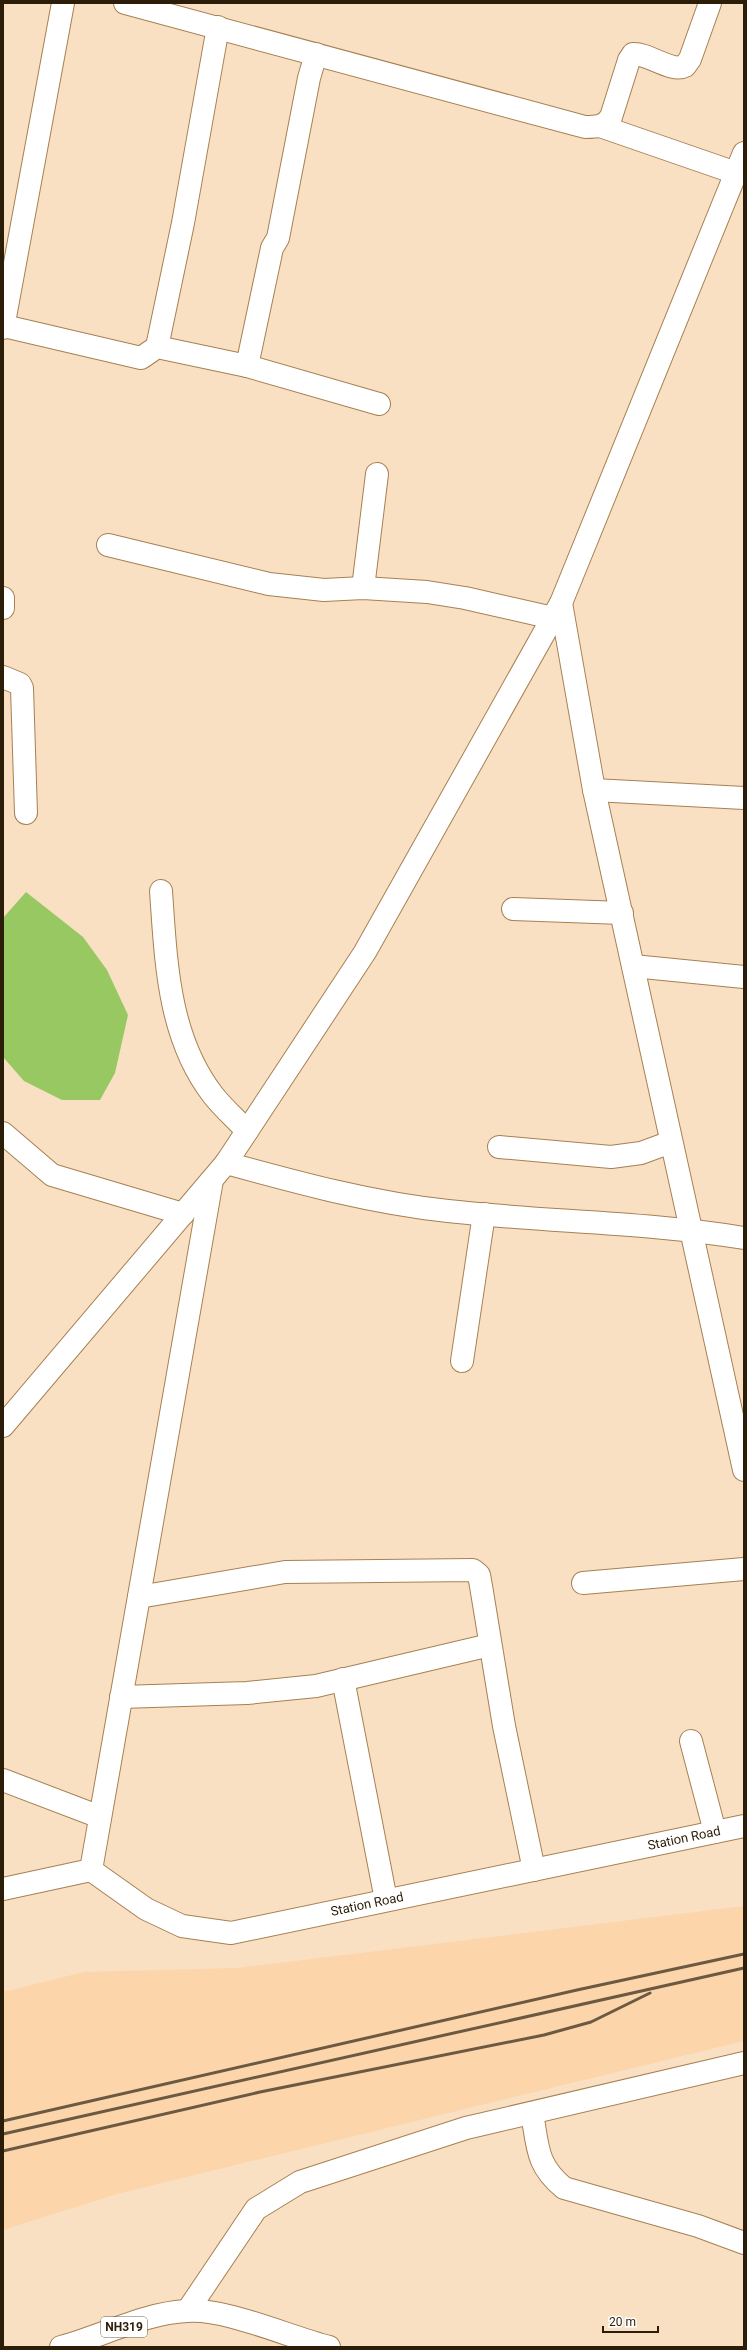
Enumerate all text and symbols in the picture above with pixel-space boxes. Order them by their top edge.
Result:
street label: Station Road [646,1823,722,1853]
street label: Station Road [329,1889,405,1919]
scale bar [603,2308,658,2334]
text: 20 m [609,2315,636,2329]
road number: NH319 [101,2317,147,2337]

